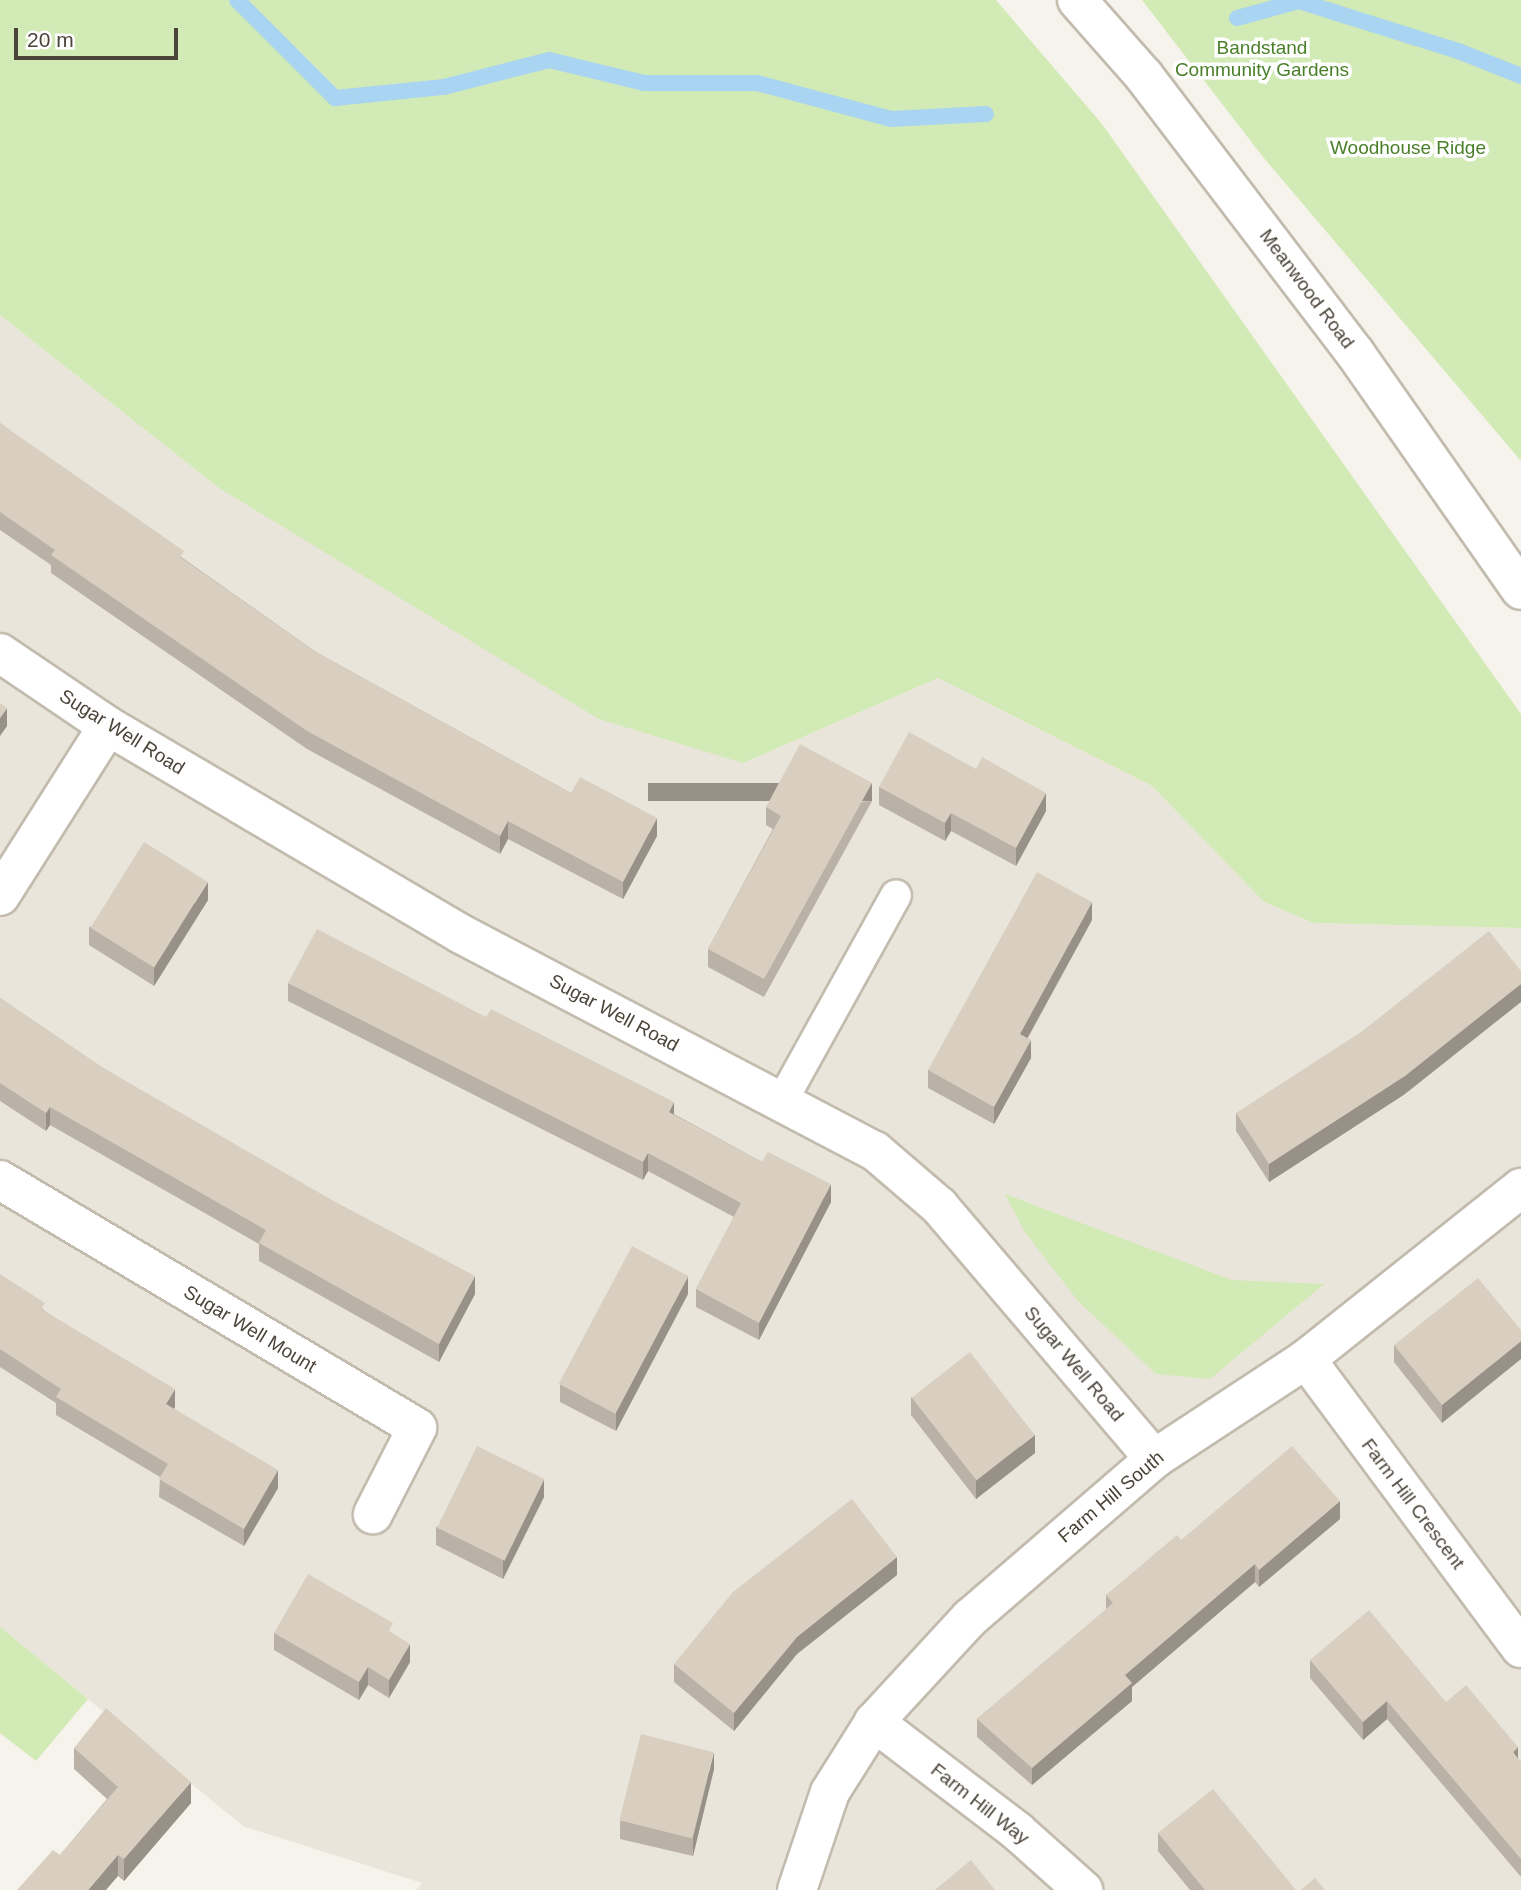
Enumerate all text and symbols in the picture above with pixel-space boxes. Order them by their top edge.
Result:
scale bar [18,14,182,58]
text: 20 m [27,28,74,51]
park label: Bandstand Community Gardens [1175,37,1349,81]
park label: Woodhouse Ridge [1330,137,1486,159]
street label: Meanwood Road [1255,225,1359,353]
street label: Sugar Well Road [55,684,189,780]
street label: Sugar Well Road [545,969,683,1057]
street label: Sugar Well Mount [180,1280,320,1378]
street label: Sugar Well Road [1019,1302,1129,1426]
street label: Farm Hill Crescent [1357,1434,1469,1574]
street label: Farm Hill South [1054,1446,1168,1548]
street label: Farm Hill Way [926,1759,1034,1849]

